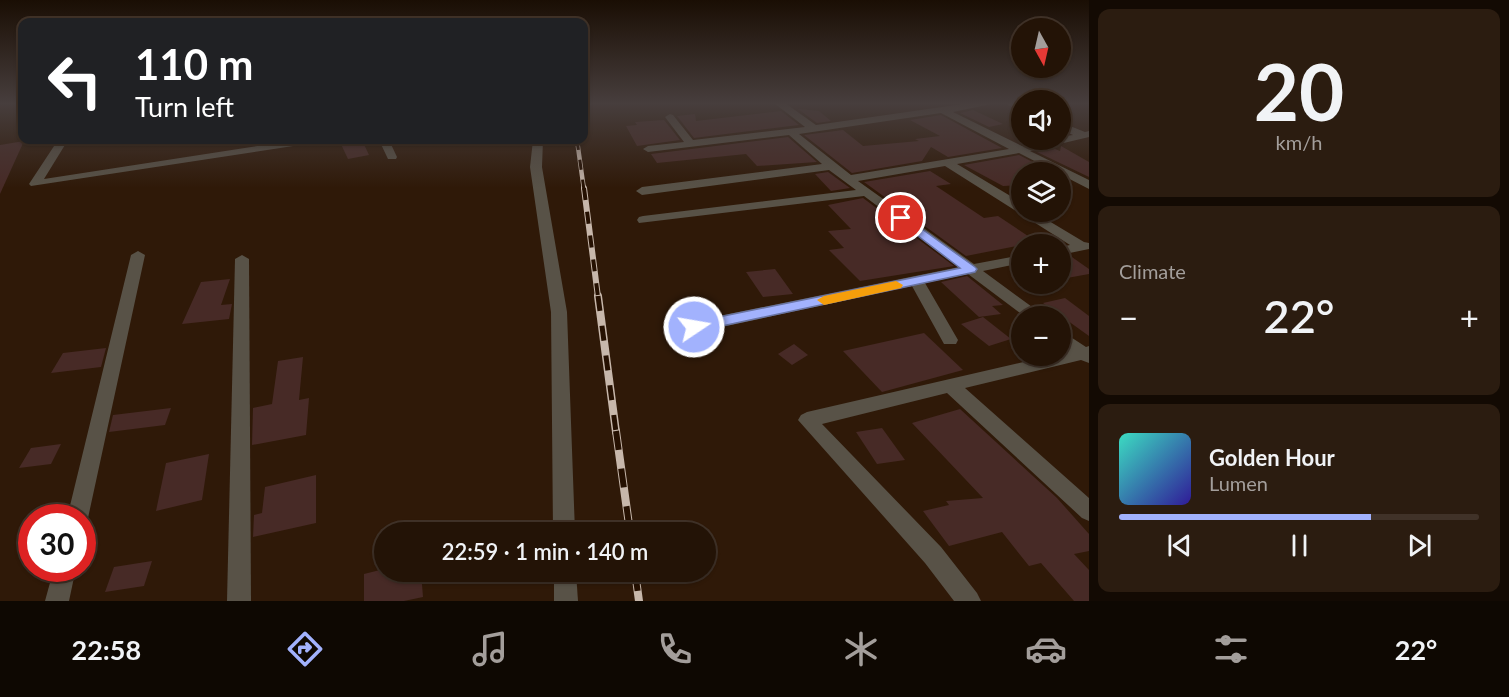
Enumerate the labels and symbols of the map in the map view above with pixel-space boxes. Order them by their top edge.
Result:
north arrow [1011,18,1071,78]
pin [875,192,926,243]
position arrow [662,295,726,359]
speed limit sign: 30 [18,504,96,582]

